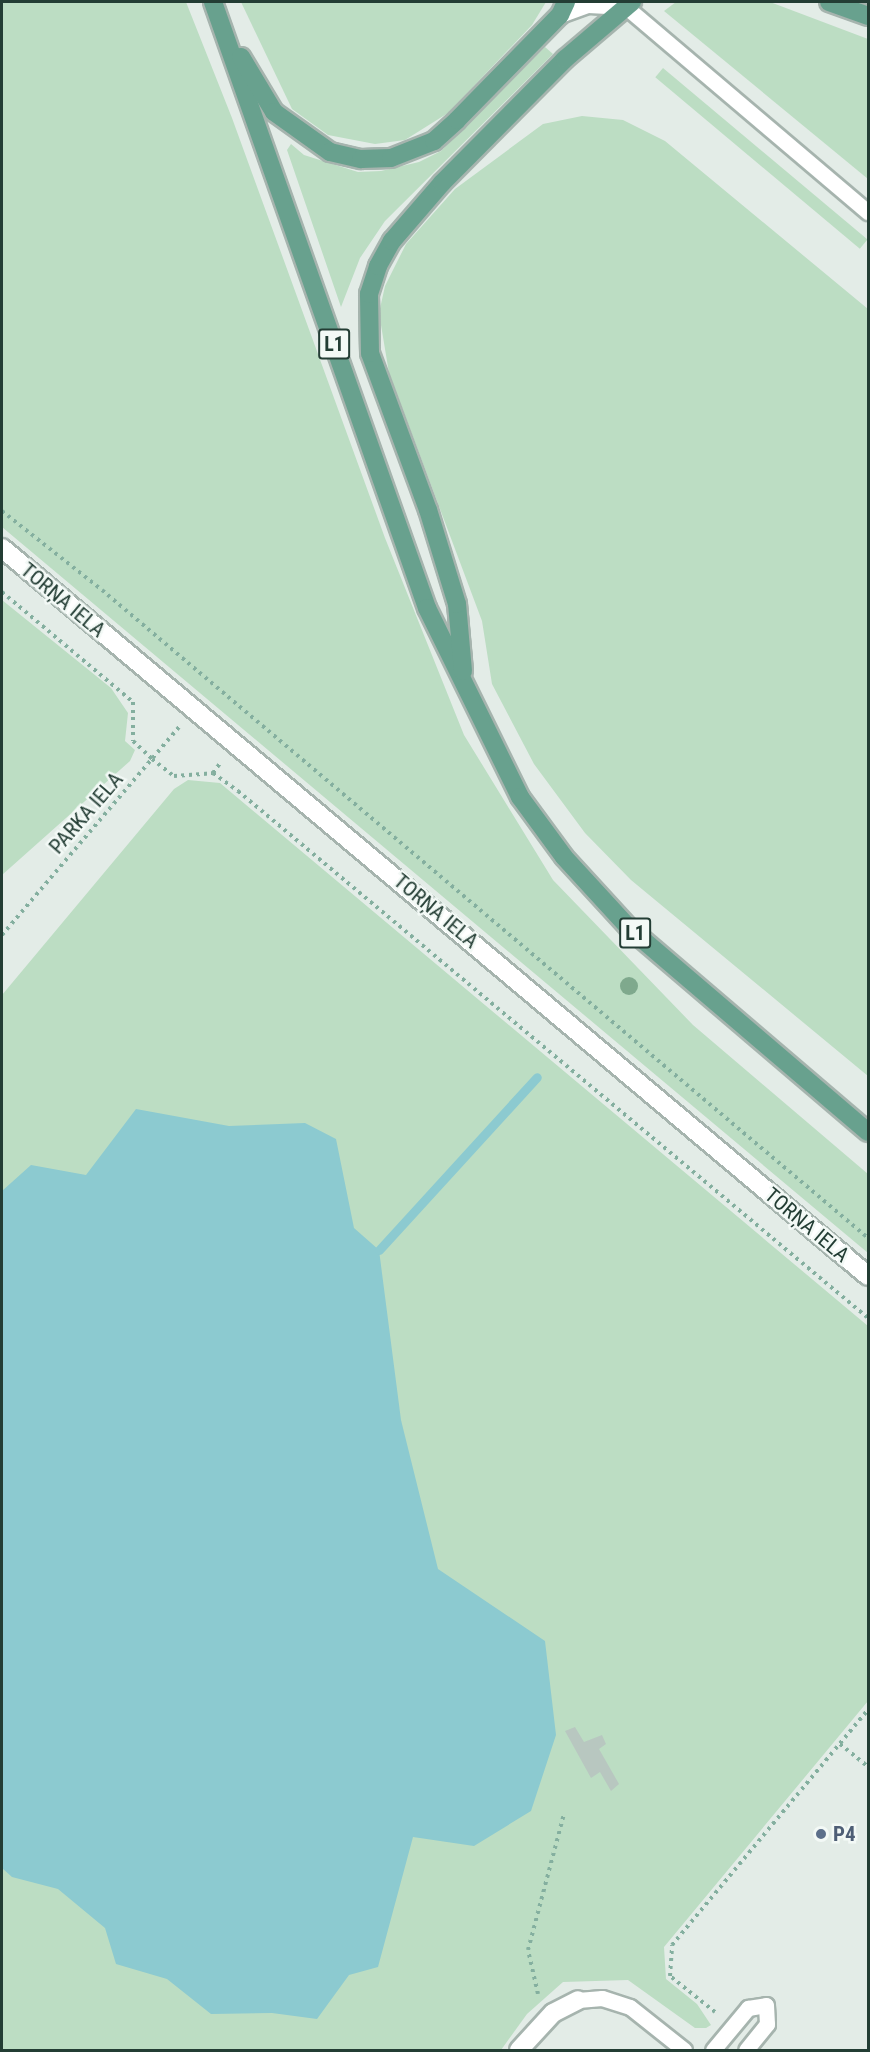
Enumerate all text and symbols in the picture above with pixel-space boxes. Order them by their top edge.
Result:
road number: L1 [318,327,350,361]
street label: TORŅA IELA [16,557,110,643]
street label: PARKA IELA [44,767,128,859]
street label: TORŅA IELA [389,868,483,954]
road number: L1 [618,916,652,950]
street label: TORŅA IELA [760,1182,854,1268]
place label: P4 [833,1821,856,1847]
marker: P4 [814,1827,828,1841]

